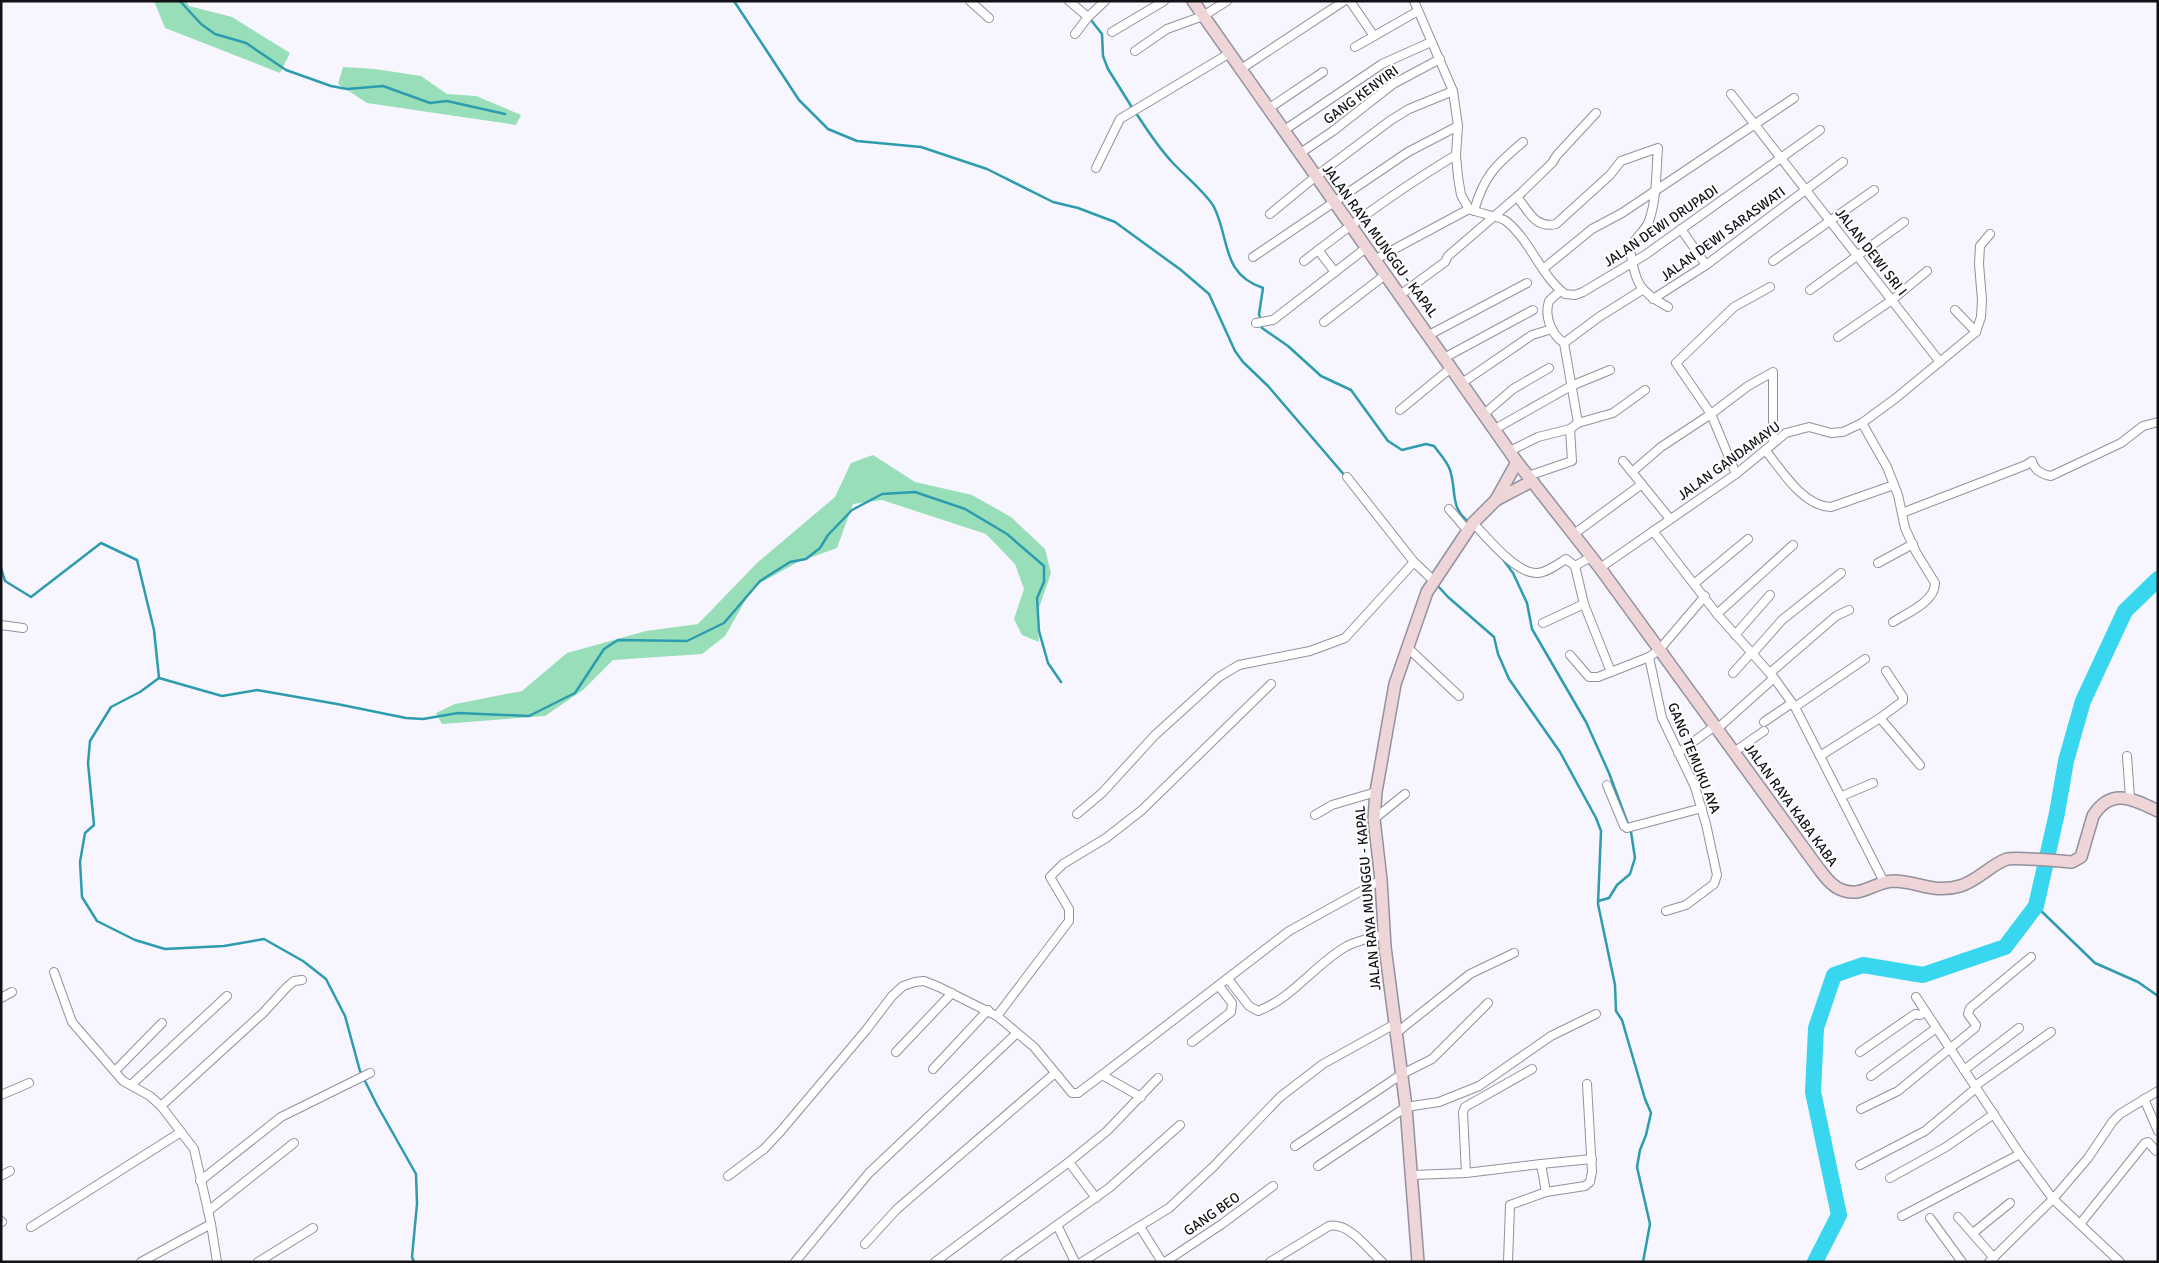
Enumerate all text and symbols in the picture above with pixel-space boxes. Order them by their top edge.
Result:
street label: GANG KENYIRI [1320,62,1402,128]
street label: JALAN RAYA MUNGGU - KAPAL [1319,161,1441,321]
street label: JALAN DEWI DRUPADI [1601,181,1721,271]
street label: JALAN DEWI SARASWATI [1657,183,1789,285]
street label: JALAN DEWI SRI I [1832,205,1910,299]
street label: JALAN GANDAMAYU [1674,418,1784,504]
street label: GANG TEMUKU AYA [1664,700,1724,816]
street label: JALAN RAYA KABA KABA [1741,740,1842,870]
street label: JALAN RAYA MUNGGU - KAPAL [1351,805,1385,991]
street label: GANG BEO [1181,1188,1243,1240]

